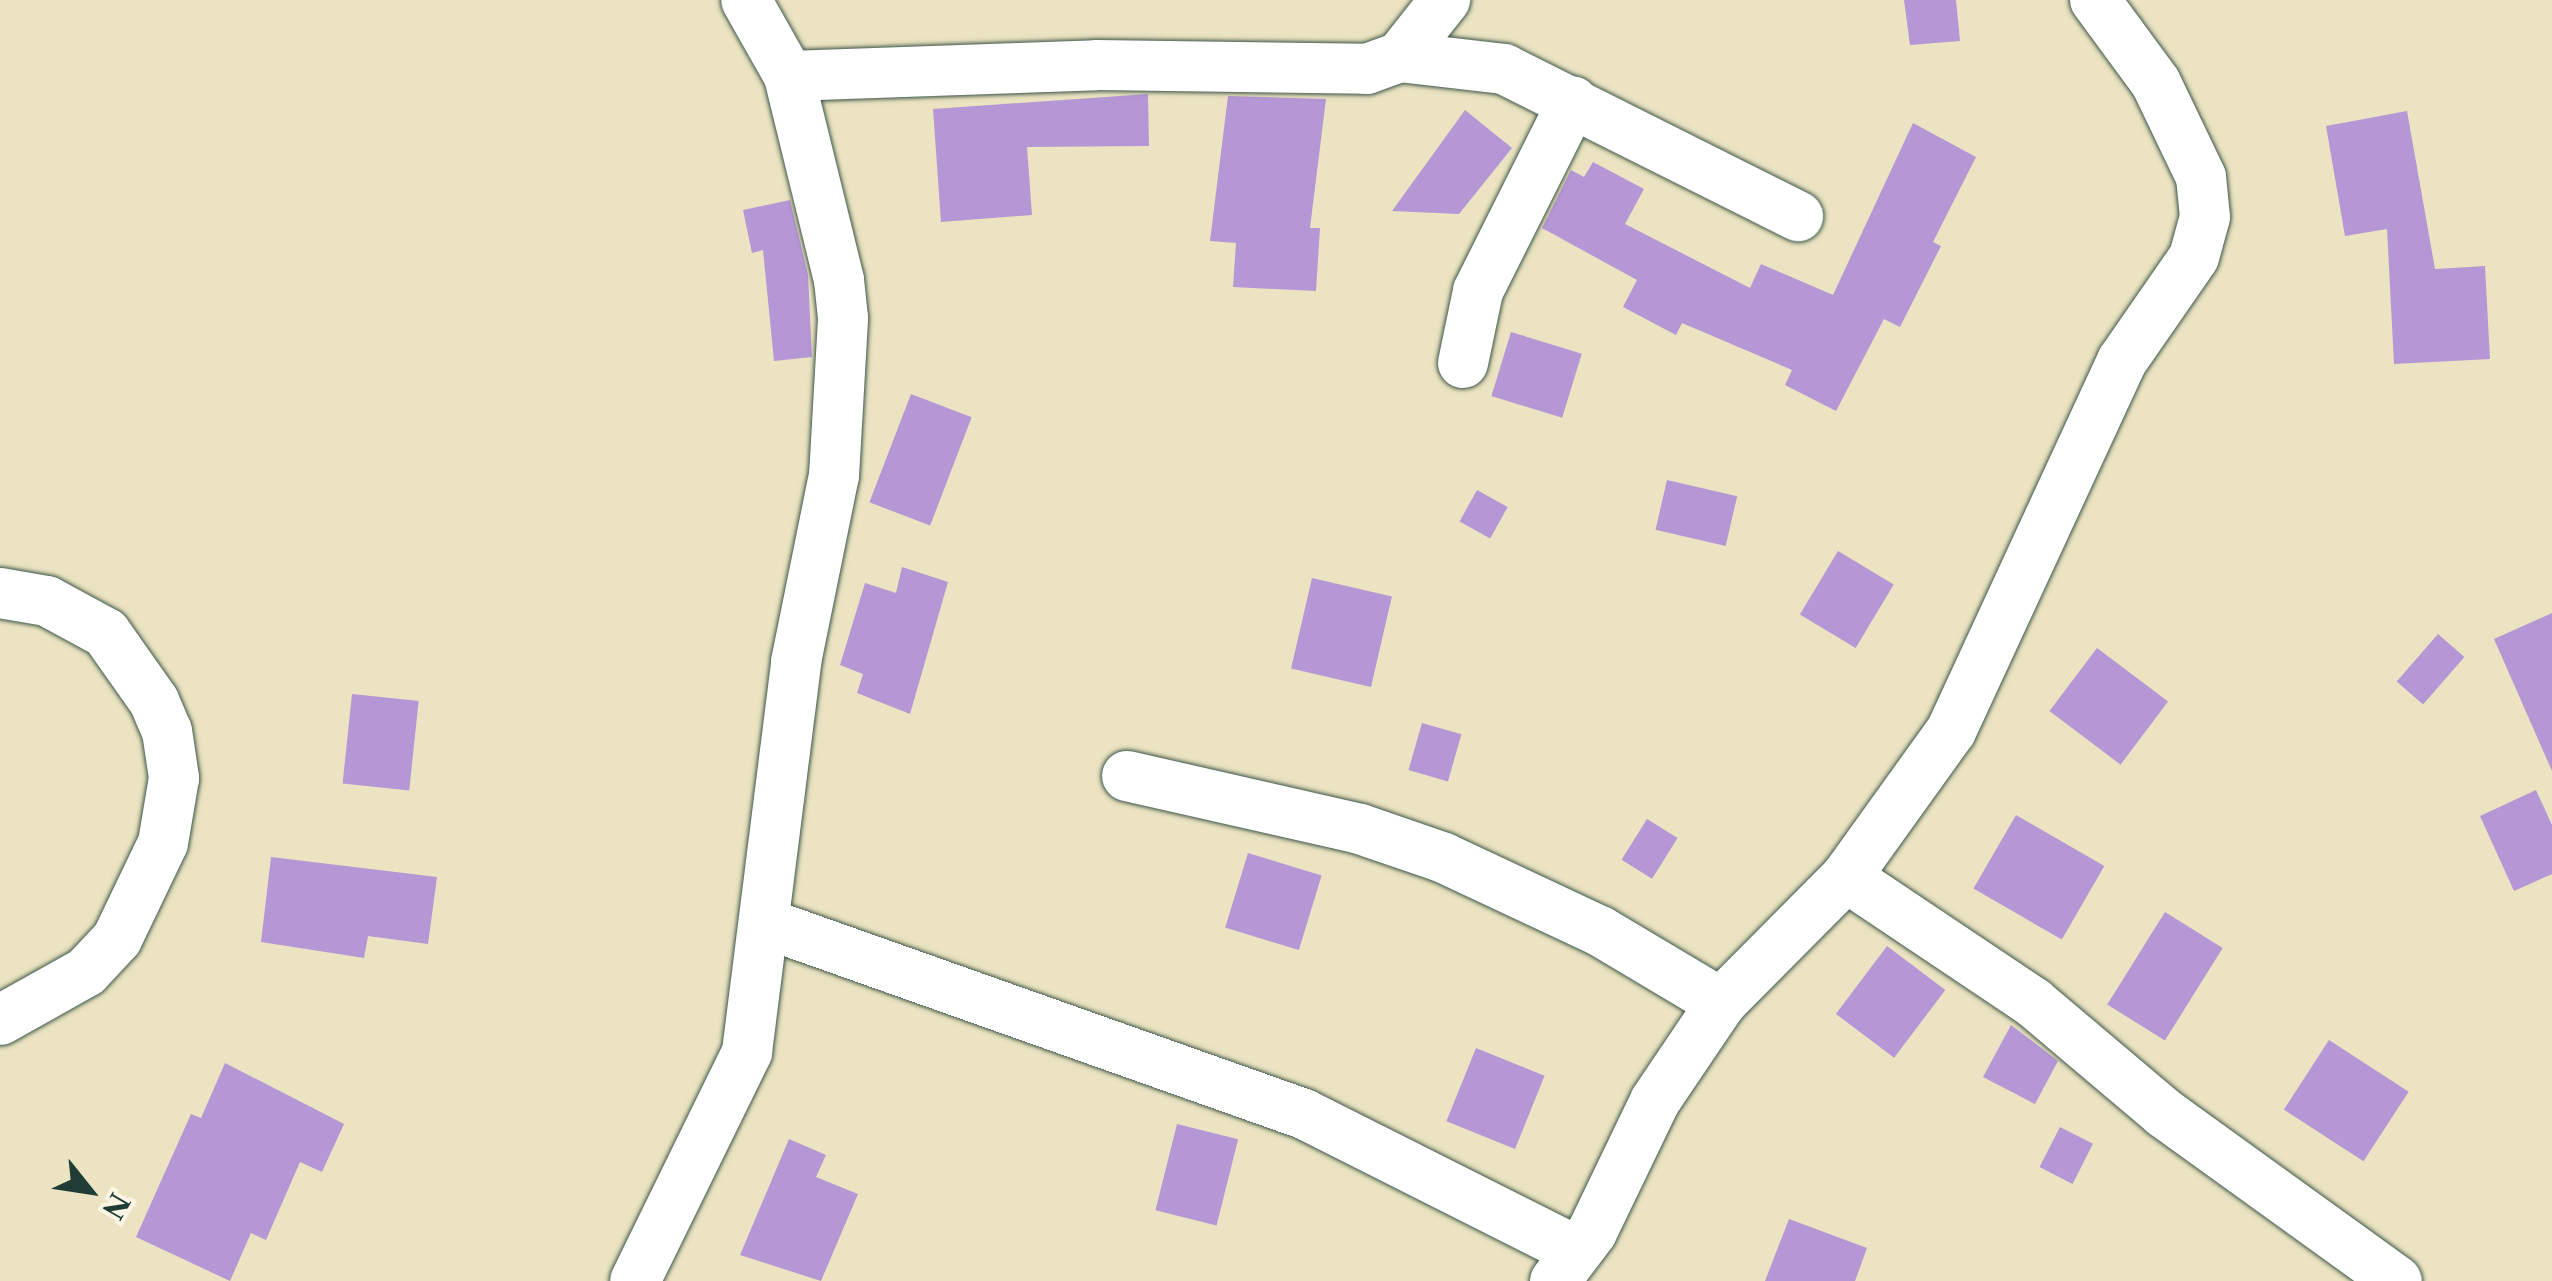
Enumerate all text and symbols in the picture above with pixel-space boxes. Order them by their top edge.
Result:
north arrow [40,1141,140,1241]
text: N [95,1187,137,1225]

